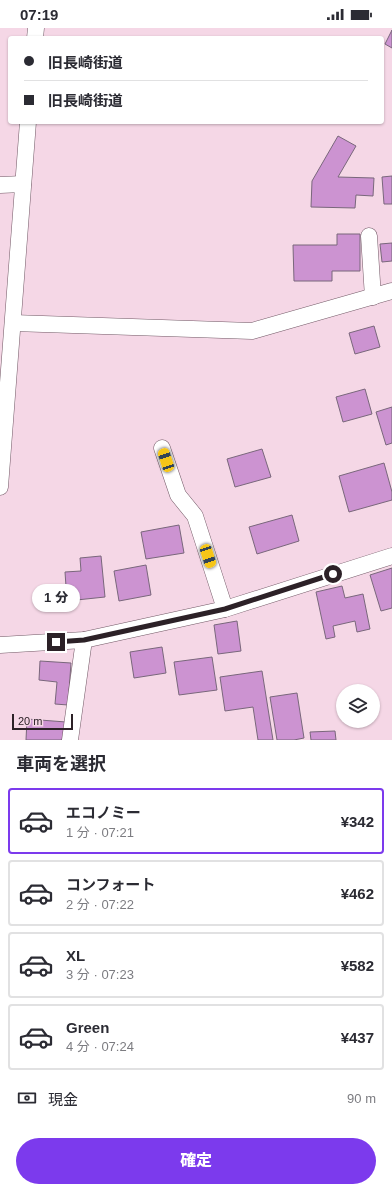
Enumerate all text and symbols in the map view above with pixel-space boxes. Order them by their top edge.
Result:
text: 07:19 [20,6,58,23]
text: 旧長崎街道 [48,54,123,71]
text: 旧長崎街道 [48,92,123,109]
car [157,447,175,473]
car [199,543,217,569]
route start [324,565,342,583]
callout: 1 分 [32,584,80,612]
text: 1 分 [44,590,68,605]
route end [47,633,65,651]
map controls [336,684,380,728]
button: layers [336,684,380,728]
scale bar [12,712,73,731]
text: 20 m [18,715,42,727]
text: 車両を選択 [16,754,106,774]
icon: car [18,803,54,839]
text: エコノミー [66,804,141,821]
text: ¥342 [341,813,374,830]
text: 1 分 · 07:21 [66,825,134,840]
icon: car [18,875,54,911]
text: コンフォート [66,876,156,893]
text: ¥462 [341,885,374,902]
text: 2 分 · 07:22 [66,897,134,912]
icon: car [18,947,54,983]
text: XL [66,947,85,964]
text: ¥582 [341,957,374,974]
text: 3 分 · 07:23 [66,967,134,982]
icon: car [18,1019,54,1055]
text: Green [66,1019,109,1036]
text: ¥437 [341,1029,374,1046]
text: 4 分 · 07:24 [66,1039,134,1054]
icon: cash [16,1087,38,1109]
text: 現金 [48,1091,78,1108]
text: 90 m [347,1091,376,1106]
button: 確定 [16,1138,376,1184]

